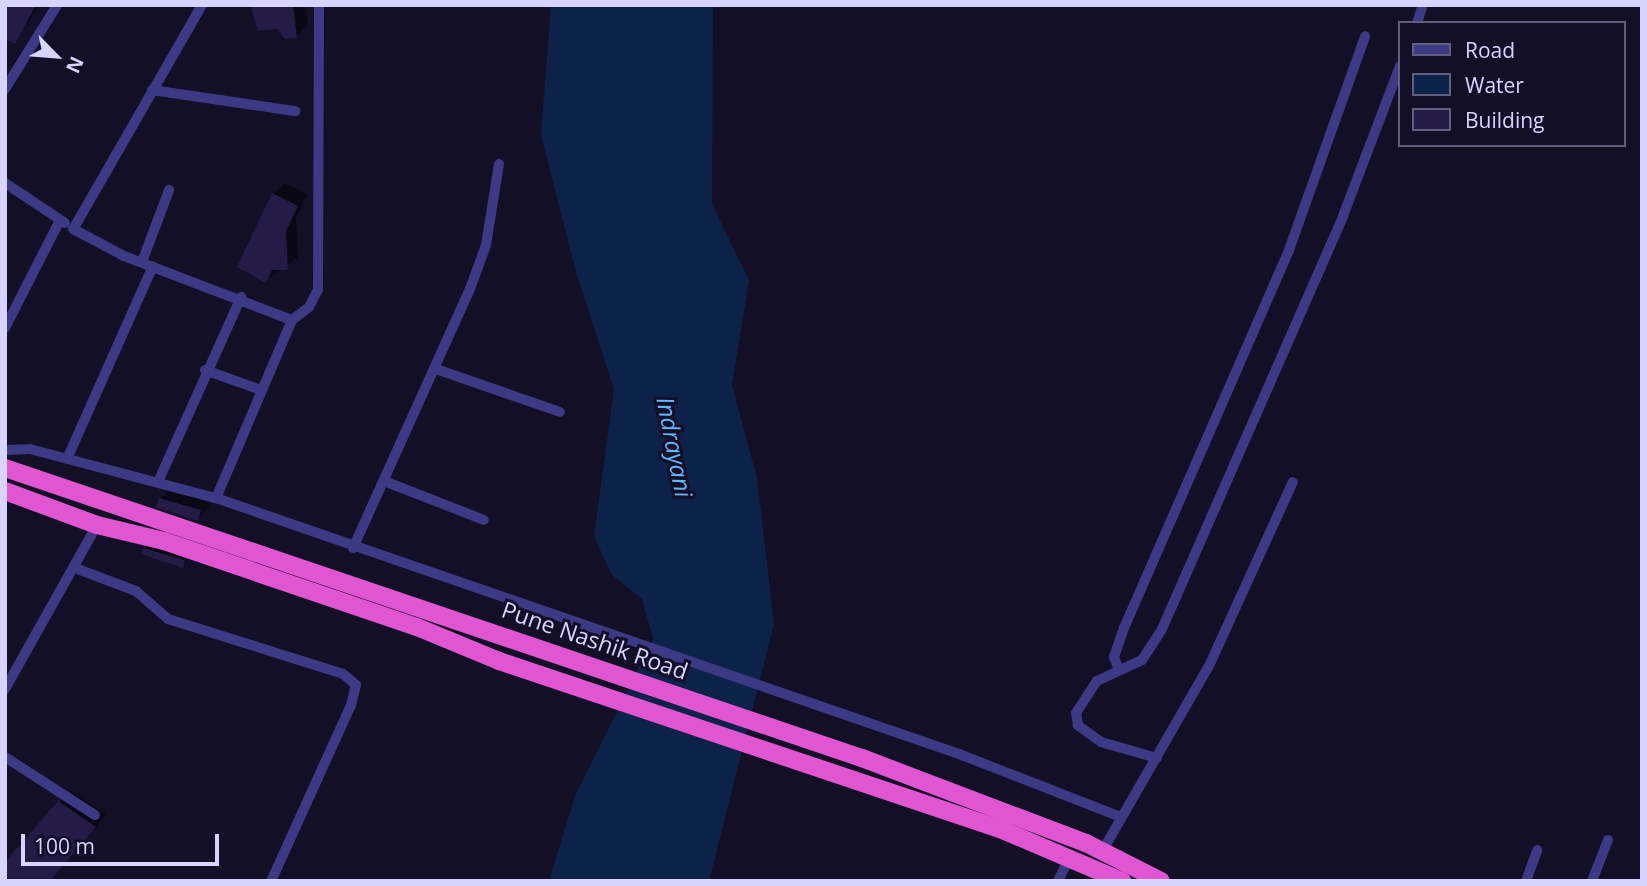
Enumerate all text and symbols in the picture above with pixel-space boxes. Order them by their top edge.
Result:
north arrow [21,21,91,91]
legend [1398,21,1626,147]
text: Road [1465,36,1515,64]
text: N [60,52,90,77]
text: Water [1465,71,1524,99]
text: Building [1465,106,1544,134]
water label: Indrayani [651,394,699,500]
street label: Pune Nashik Road [498,595,692,685]
scale bar [24,820,222,864]
text: 100 m [34,832,95,860]

